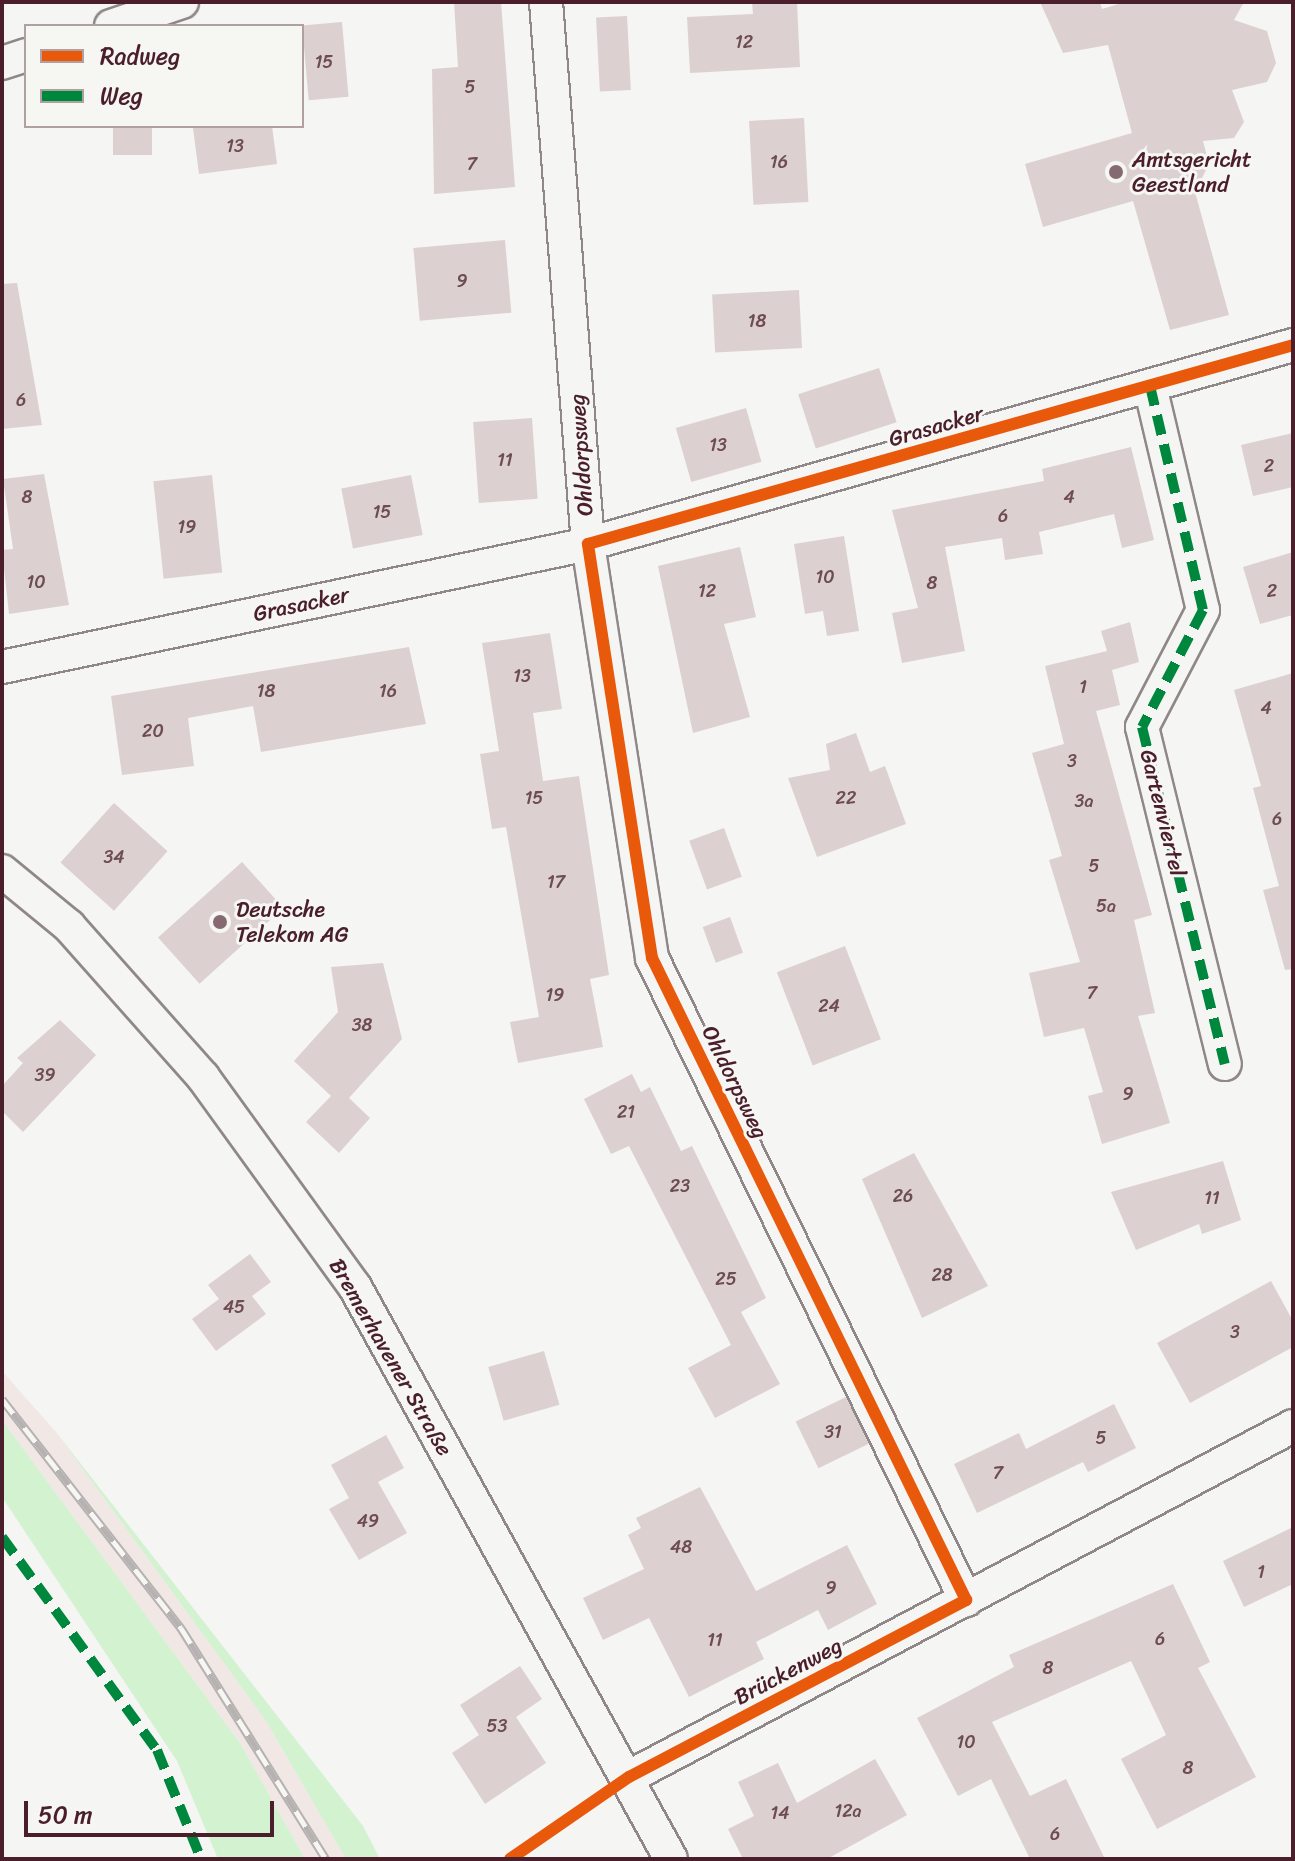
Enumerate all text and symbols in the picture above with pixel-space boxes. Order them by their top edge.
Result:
legend [24,24,304,128]
house number: 12 [735,31,753,53]
text: Radweg [100,35,180,77]
house number: 15 [315,51,333,73]
text: Weg [100,75,143,117]
house number: 5 [465,76,475,98]
house number: 13 [226,135,244,157]
place label: Amtsgericht Geestland [1132,146,1252,198]
house number: 16 [770,151,788,173]
house number: 7 [467,153,477,175]
marker: Amtsgericht Geestland [1107,163,1125,181]
house number: 9 [456,270,468,292]
house number: 18 [748,310,766,332]
house number: 6 [16,389,26,411]
street label: Ohldorpsweg [564,393,598,517]
street label: Grasacker [886,400,986,452]
house number: 13 [709,434,727,456]
house number: 11 [497,449,513,471]
house number: 2 [1264,455,1274,477]
house number: 8 [22,486,32,508]
house number: 4 [1063,486,1075,508]
house number: 15 [373,501,391,523]
house number: 6 [998,505,1008,527]
house number: 19 [178,516,196,538]
house number: 10 [815,566,835,588]
house number: 10 [26,571,46,593]
house number: 8 [927,572,937,594]
house number: 12 [698,580,716,602]
house number: 2 [1267,580,1277,602]
street label: Grasacker [251,581,351,627]
house number: 13 [513,665,531,687]
house number: 1 [1079,676,1087,698]
house number: 18 [257,680,275,702]
house number: 16 [379,680,397,702]
house number: 4 [1260,697,1272,719]
house number: 20 [142,720,164,742]
street label: Gartenviertel [1135,747,1191,879]
house number: 3 [1067,750,1077,772]
house number: 15 [525,787,543,809]
house number: 22 [836,787,856,809]
house number: 3a [1075,790,1093,812]
house number: 6 [1272,808,1282,830]
house number: 34 [103,846,125,868]
house number: 5 [1089,855,1099,877]
house number: 17 [547,871,565,893]
house number: 5a [1096,895,1116,917]
place label: Deutsche Telekom AG [236,896,348,948]
marker: Deutsche Telekom AG [211,913,229,931]
house number: 7 [1087,982,1097,1004]
house number: 19 [546,984,564,1006]
house number: 24 [818,995,840,1017]
house number: 38 [352,1014,372,1036]
street label: Ohldorpsweg [696,1021,774,1143]
house number: 39 [35,1064,55,1086]
house number: 9 [1122,1083,1134,1105]
house number: 21 [617,1101,635,1123]
house number: 23 [670,1175,690,1197]
house number: 26 [893,1185,913,1207]
house number: 11 [1204,1187,1220,1209]
street label: Bremerhavener Straße [324,1254,458,1460]
house number: 28 [931,1264,953,1286]
house number: 25 [715,1268,737,1290]
house number: 45 [223,1296,245,1318]
house number: 3 [1230,1321,1240,1343]
house number: 31 [824,1421,842,1443]
house number: 5 [1096,1427,1106,1449]
house number: 7 [993,1462,1003,1484]
house number: 49 [357,1510,379,1532]
house number: 48 [670,1536,692,1558]
house number: 1 [1257,1561,1265,1583]
house number: 9 [825,1577,837,1599]
house number: 6 [1155,1628,1165,1650]
house number: 11 [707,1629,723,1651]
street label: Brückenweg [730,1632,846,1710]
house number: 8 [1043,1657,1053,1679]
house number: 53 [487,1715,507,1737]
house number: 10 [956,1731,976,1753]
house number: 8 [1183,1757,1193,1779]
scale bar [28,1785,278,1835]
text: 50 m [38,1794,93,1836]
house number: 12a [834,1800,862,1822]
house number: 14 [771,1802,789,1824]
house number: 6 [1050,1823,1060,1845]

